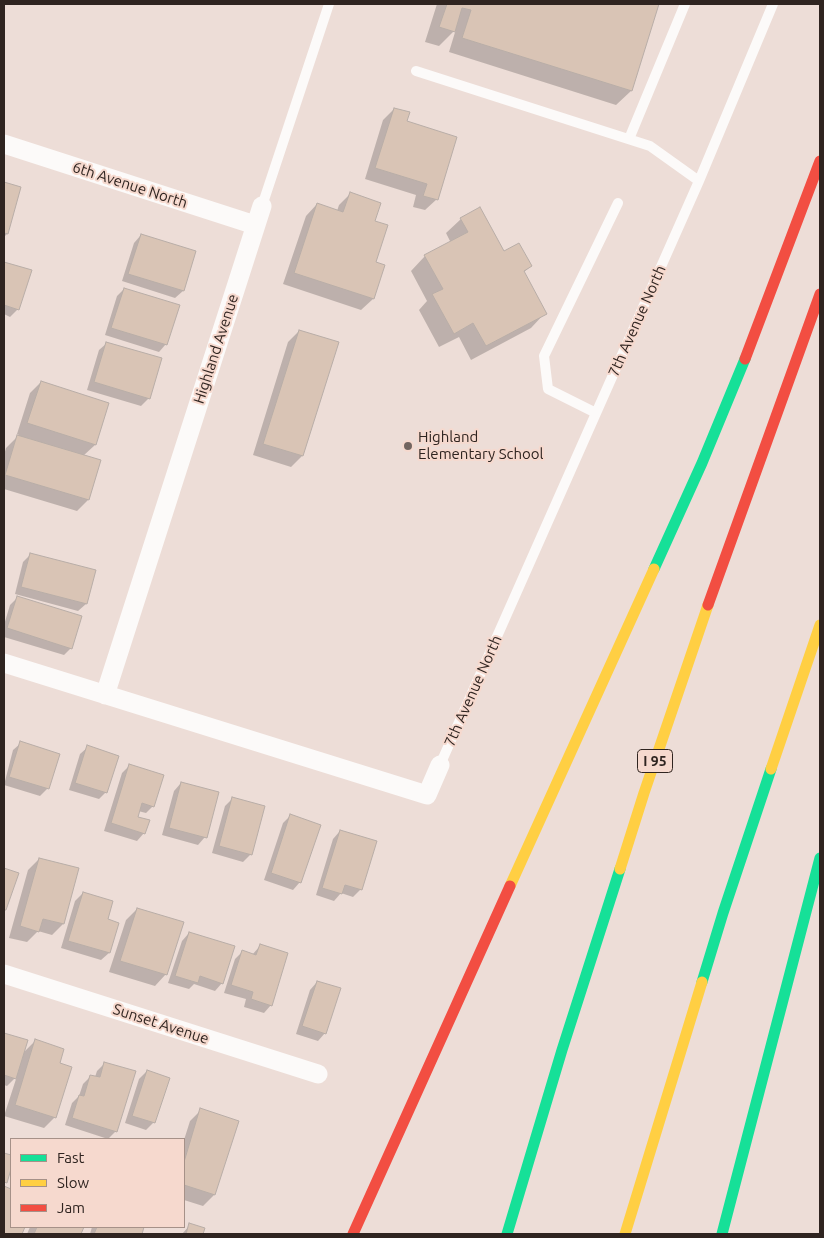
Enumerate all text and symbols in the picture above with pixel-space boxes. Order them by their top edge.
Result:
street label: 6th Avenue North [70,158,190,212]
street label: 7th Avenue North [604,263,670,379]
street label: Highland Avenue [190,292,242,406]
place label: Highland Elementary School [418,428,544,463]
marker: Highland Elementary School [402,440,414,452]
street label: 7th Avenue North [440,633,506,749]
road number: I 95 [638,749,672,772]
street label: Sunset Avenue [111,1000,211,1048]
legend [10,1138,185,1228]
text: Fast [57,1149,84,1166]
text: Slow [57,1174,89,1191]
text: Jam [57,1199,85,1216]

